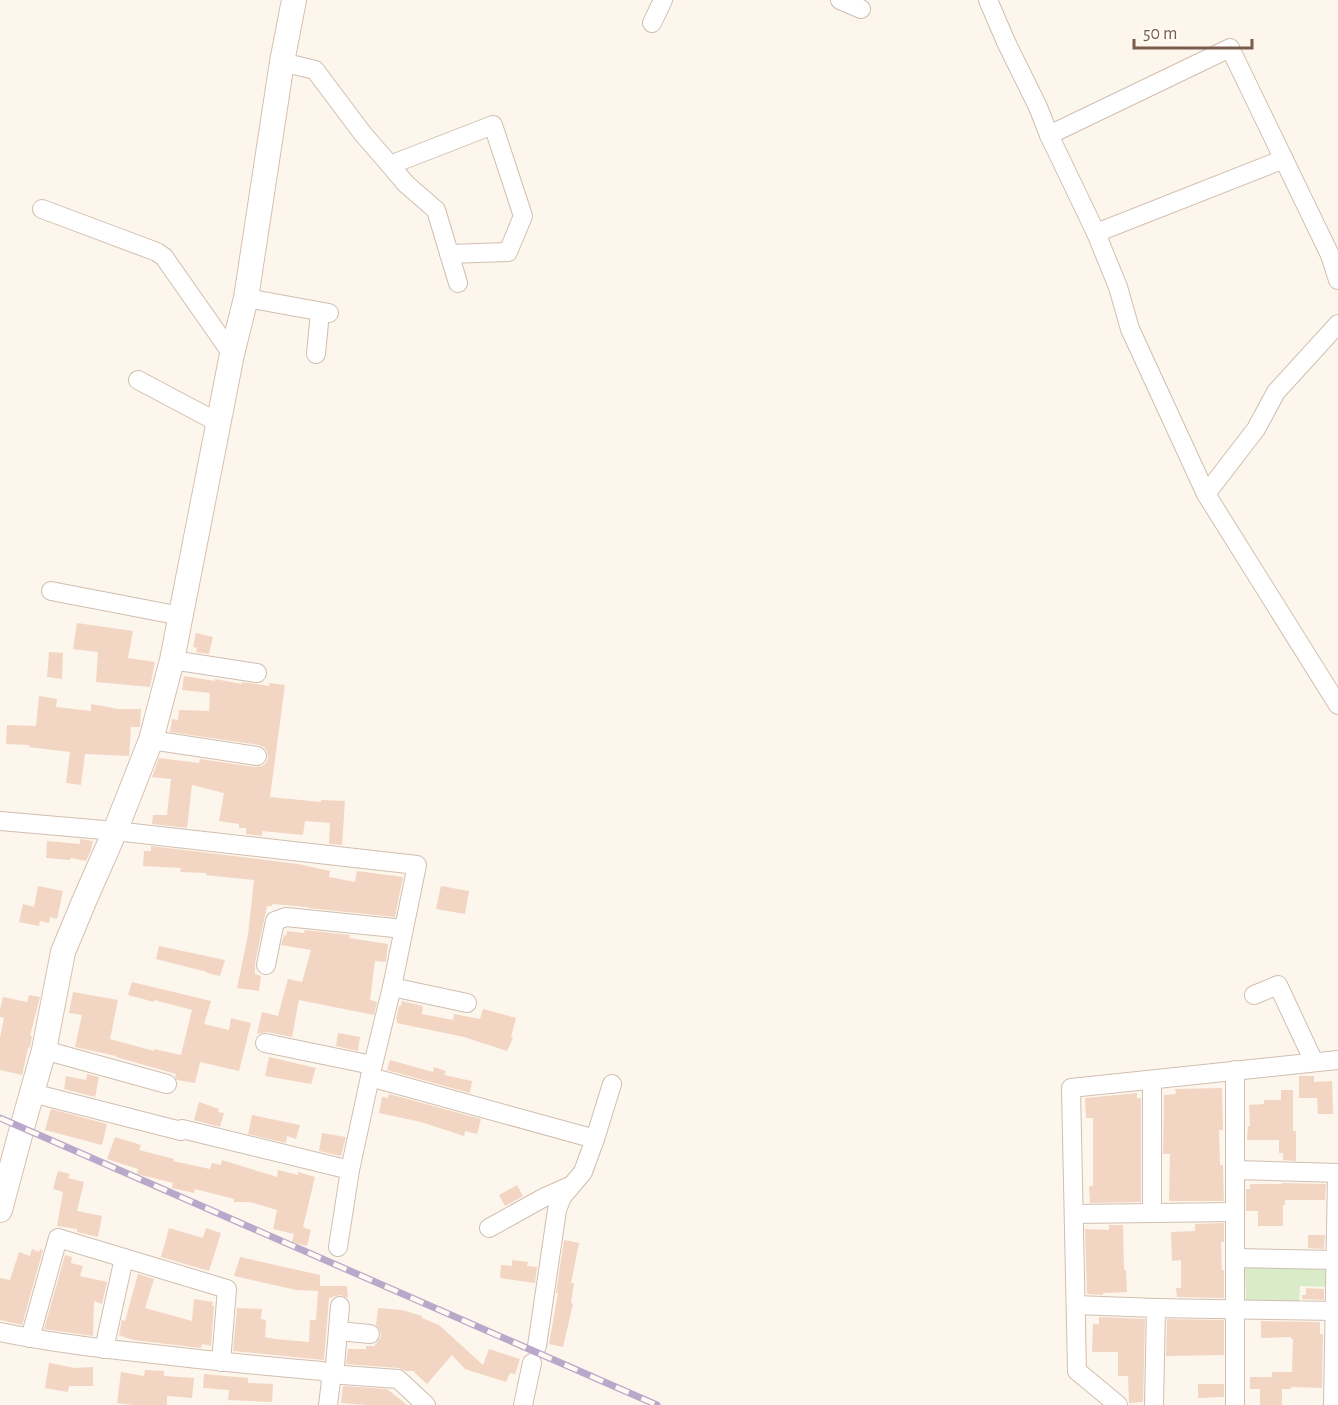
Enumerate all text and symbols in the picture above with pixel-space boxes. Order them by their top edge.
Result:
scale bar [1134,12,1252,50]
text: 50 m [1143,25,1177,43]

